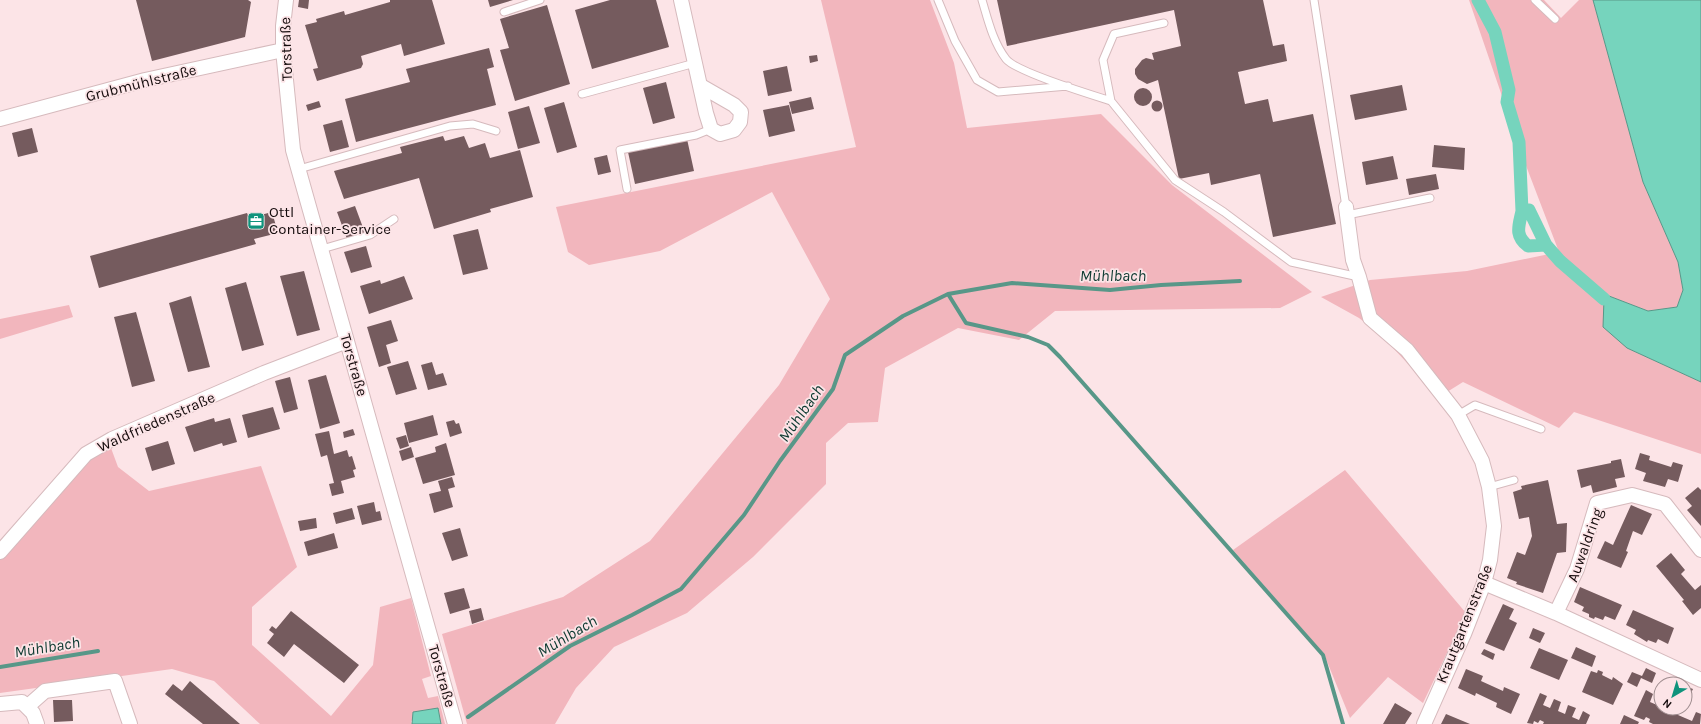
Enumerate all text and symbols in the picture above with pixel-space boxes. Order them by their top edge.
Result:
street label: Torstraße [276,17,296,81]
street label: Grubmühlstraße [84,61,198,105]
place label: Ottl Container-Service [269,203,391,238]
office icon: Ottl Container-Service [246,211,266,231]
water label: Mühlbach [1080,266,1146,285]
street label: Torstraße [337,332,371,398]
water label: Mühlbach [774,380,828,446]
street label: Waldfriedenstraße [94,388,218,456]
street label: Auwaldring [1563,505,1607,584]
street label: Krautgartenstraße [1432,562,1496,686]
water label: Mühlbach [534,611,600,661]
water label: Mühlbach [13,632,81,662]
street label: Torstraße [425,643,459,709]
north arrow [1653,676,1693,716]
text: N [1660,696,1674,711]

